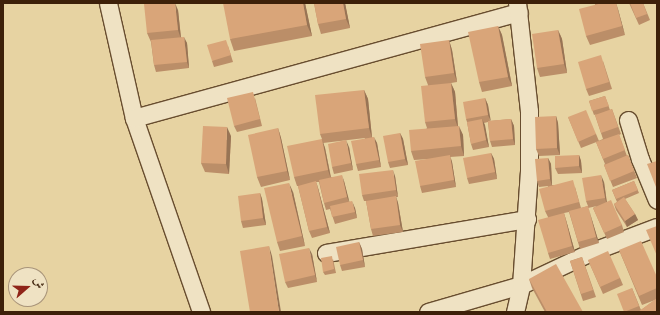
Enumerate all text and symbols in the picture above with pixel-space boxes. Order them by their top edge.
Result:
north arrow [8,267,48,307]
text: ش [30,275,48,291]

